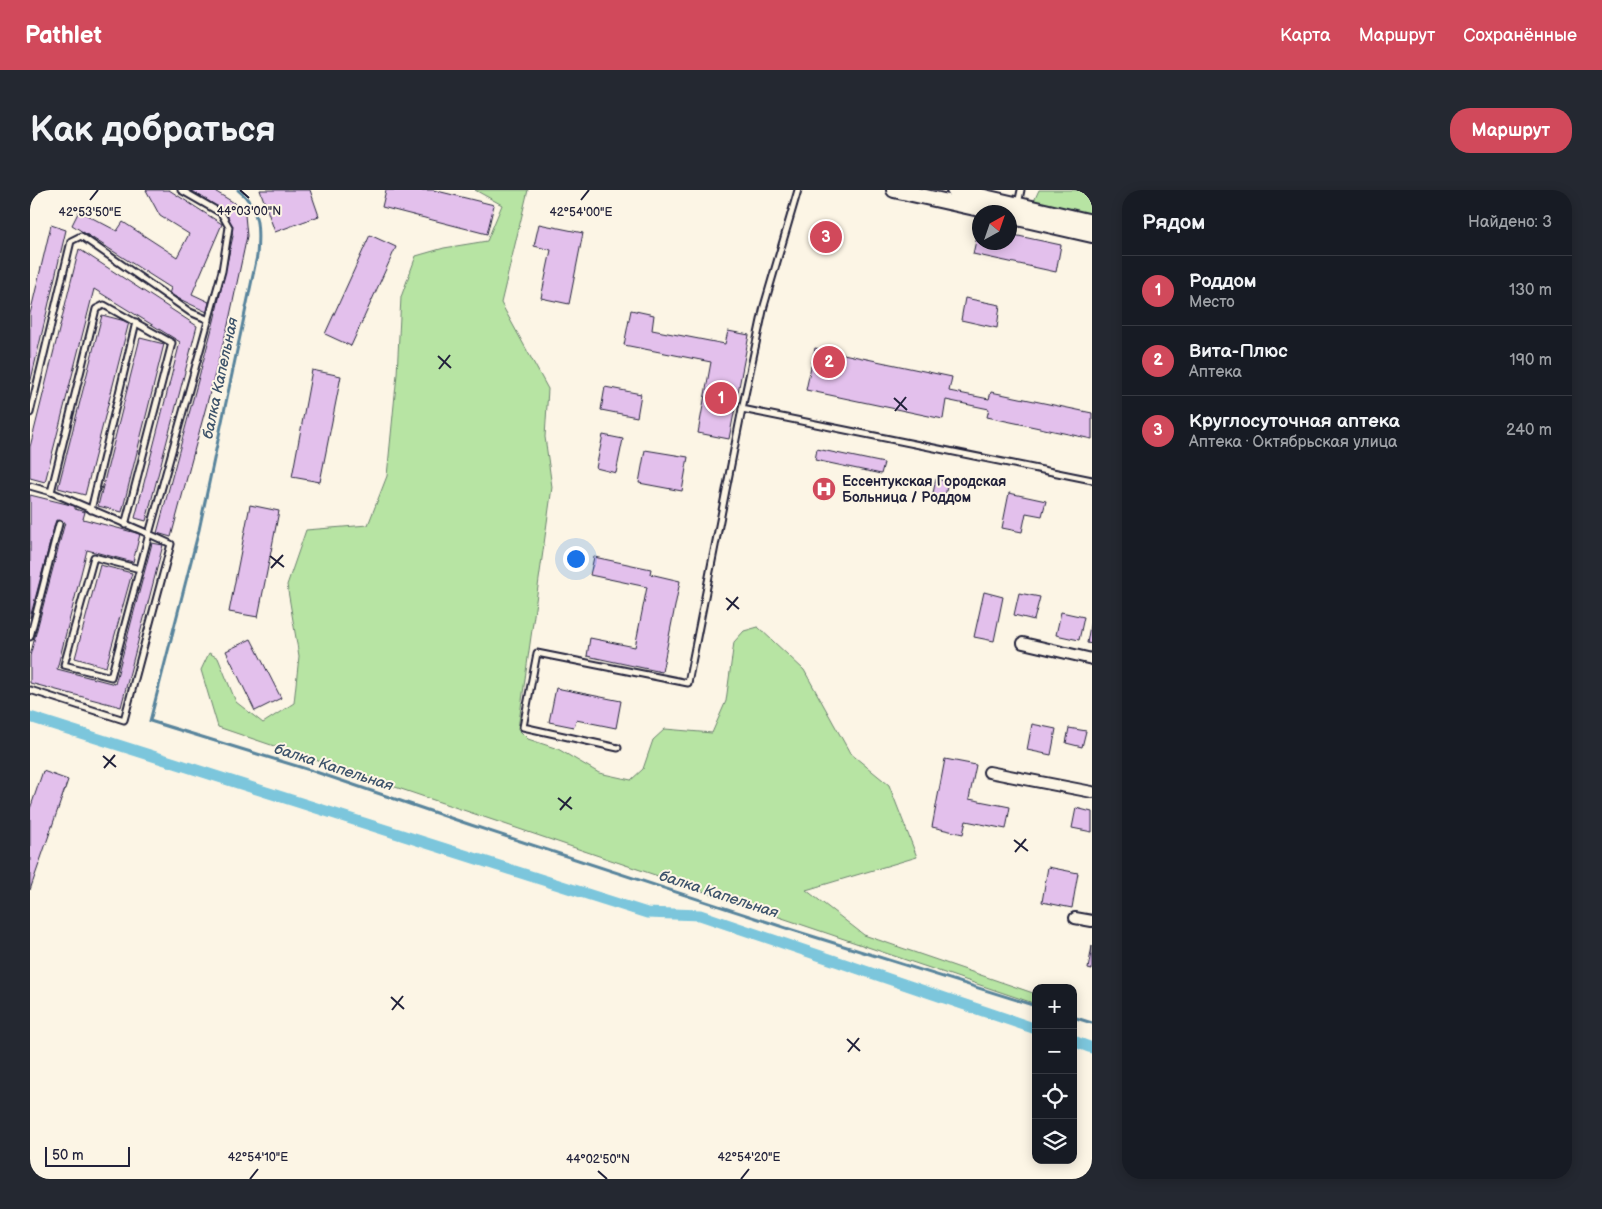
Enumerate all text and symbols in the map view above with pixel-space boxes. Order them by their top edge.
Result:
text: Pathlet [25,21,102,50]
text: Карта [1280,25,1331,46]
text: Маршрут [1359,25,1435,46]
text: Сохранённые [1463,25,1577,46]
button: Маршрут [1450,108,1572,153]
text: Как добраться [30,109,276,152]
text: 44°03'00"N [217,204,281,219]
text: 42°53'50"E [59,205,121,220]
text: 42°54'00"E [550,205,613,220]
north arrow [972,205,1017,250]
text: Рядом [1142,210,1205,235]
text: Найдено: 3 [1468,213,1552,232]
pin: 3 [810,218,842,256]
text: Роддом [1189,270,1257,293]
text: 1 [1155,281,1161,300]
text: 130 m [1509,281,1552,300]
text: Место [1189,293,1235,312]
water label: балка Капельная [198,315,243,441]
text: Вита-Плюс [1189,340,1288,363]
pin: 2 [813,343,845,381]
text: 2 [1153,351,1163,370]
text: 190 m [1510,351,1552,370]
text: Аптека [1189,363,1242,382]
pin: 1 [705,379,737,417]
text: Круглосуточная аптека [1189,410,1400,433]
text: 3 [1153,421,1163,440]
text: 240 m [1506,421,1552,440]
text: Аптека · Октябрьская улица [1189,433,1398,452]
place label: Ессентукская Городская Больница / Роддом [842,473,1006,506]
hospital icon: Ессентукская Городская Больница / Роддом [811,476,837,502]
your location [563,546,589,572]
water label: балка Капельная [272,739,396,796]
water label: балка Капельная [657,866,781,923]
map controls [1032,984,1077,1164]
button: + [1032,984,1077,1029]
button: − [1032,1029,1077,1074]
button: locate [1032,1074,1077,1119]
button: layers [1032,1119,1077,1164]
scale bar [45,1144,130,1167]
text: 50 m [52,1147,84,1164]
text: 42°54'10"E [228,1150,288,1165]
text: 42°54'20"E [718,1150,781,1165]
text: 44°02'50"N [566,1152,630,1167]

